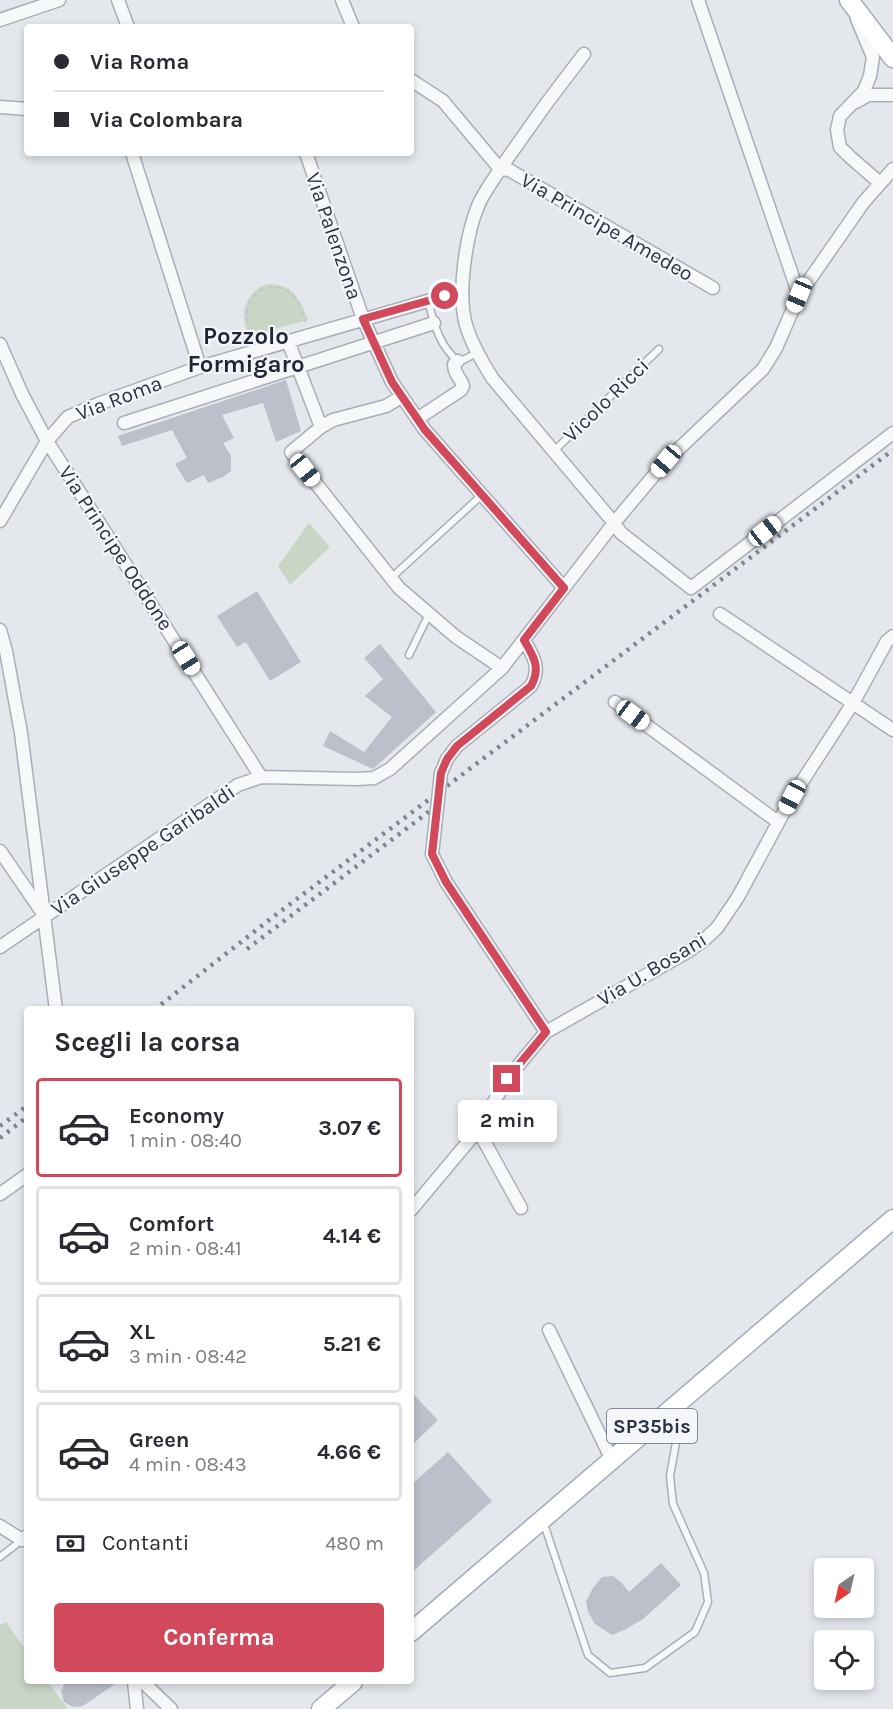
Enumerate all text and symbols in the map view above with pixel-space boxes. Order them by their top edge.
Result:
text: Via Roma [90,49,189,75]
text: Via Colombara [90,107,243,133]
street label: Via Principe Amedeo [517,168,697,286]
street label: Via Palenzona [301,169,367,303]
car [784,275,814,315]
route start [431,282,458,309]
district label: Pozzolo Formigaro [187,322,305,378]
street label: Vicolo Ricci [558,353,654,447]
street label: Via Roma [73,371,165,425]
car [648,441,684,481]
car [287,450,323,490]
street label: Via Principe Oddone [54,461,178,635]
car [745,513,785,549]
car [169,638,203,678]
car [613,697,653,733]
car [776,777,808,817]
street label: Via Giuseppe Garibaldi [46,779,240,921]
street label: Via U. Bosani [593,927,711,1011]
text: Scegli la corsa [54,1026,241,1058]
route end [493,1065,520,1092]
callout: 2 min [458,1100,556,1142]
icon: car [57,1101,111,1155]
text: Economy [129,1103,224,1129]
text: 2 min [480,1109,535,1132]
text: 3.07 € [318,1115,381,1141]
text: 1 min · 08:40 [129,1129,242,1152]
icon: car [57,1209,111,1263]
text: Comfort [129,1211,214,1237]
text: 4.14 € [323,1223,381,1249]
text: 2 min · 08:41 [129,1237,242,1260]
icon: car [57,1317,111,1371]
text: XL [129,1319,155,1345]
text: 5.21 € [323,1331,381,1357]
text: 3 min · 08:42 [129,1345,247,1368]
road number: SP35bis [607,1409,697,1443]
icon: car [57,1425,111,1479]
text: Green [129,1427,190,1453]
text: 4.66 € [317,1439,381,1465]
text: 4 min · 08:43 [129,1453,246,1476]
icon: cash [54,1527,87,1560]
text: Contanti [102,1530,189,1556]
text: 480 m [325,1532,384,1555]
north arrow [814,1558,874,1618]
map controls [814,1558,874,1690]
button: Conferma [54,1603,384,1672]
button: locate [814,1630,874,1690]

